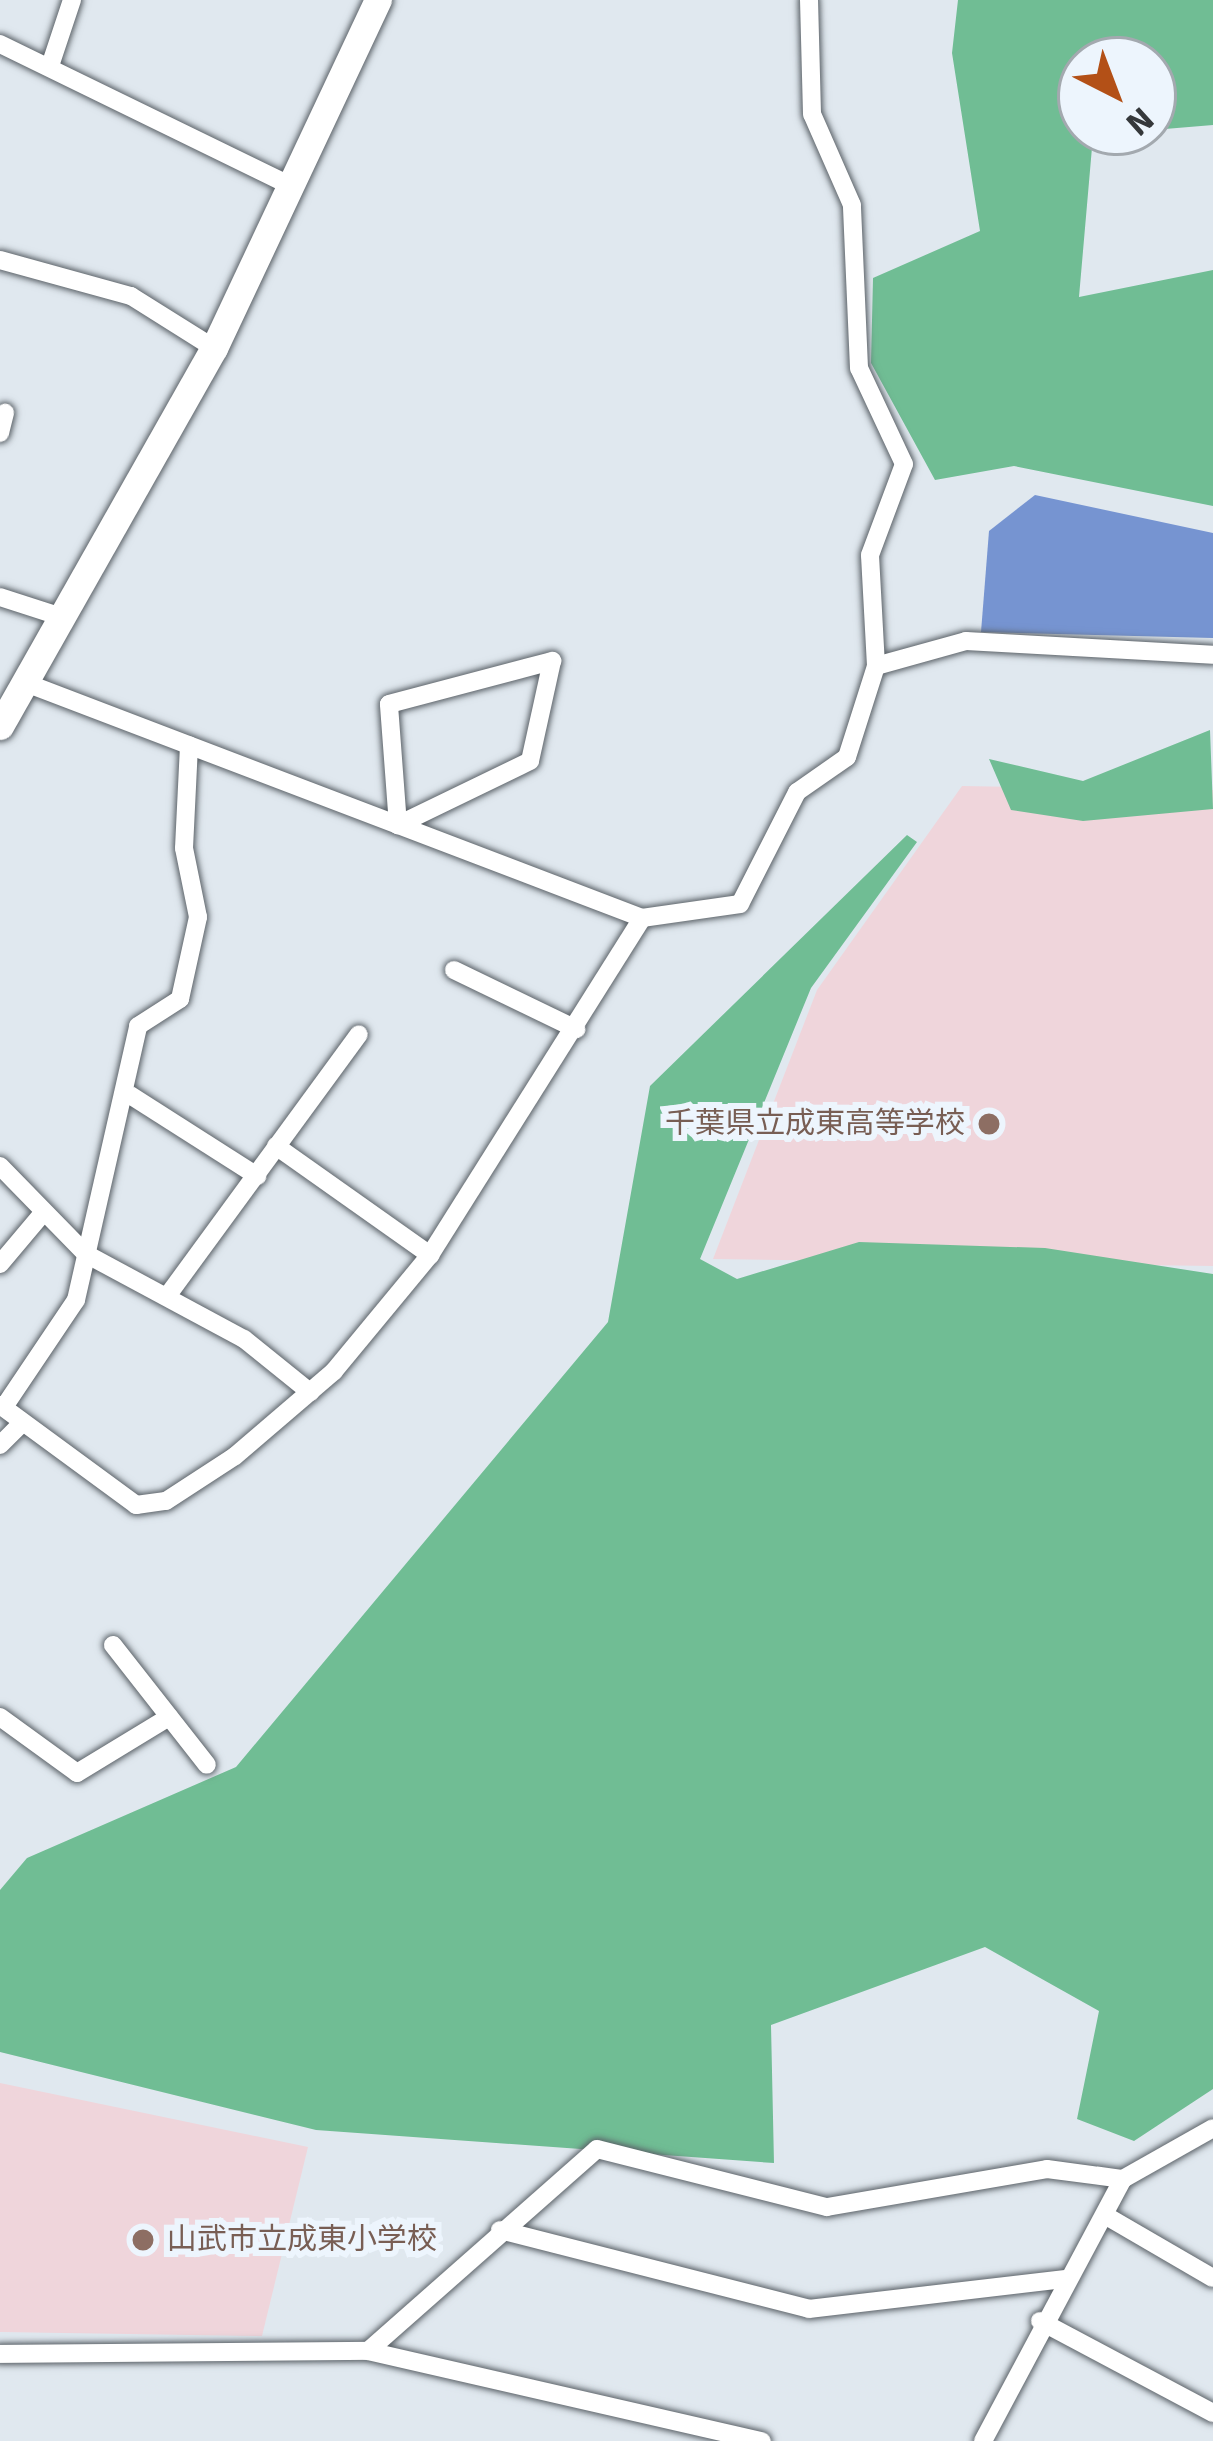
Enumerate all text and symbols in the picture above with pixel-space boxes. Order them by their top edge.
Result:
north arrow [1057,36,1177,156]
text: N [1117,98,1162,144]
place label: 千葉県立成東高等学校 [665,1106,965,1142]
marker: 千葉県立成東高等学校 [976,1111,1002,1137]
place label: 山武市立成東小学校 [167,2222,437,2258]
marker: 山武市立成東小学校 [130,2227,156,2253]

